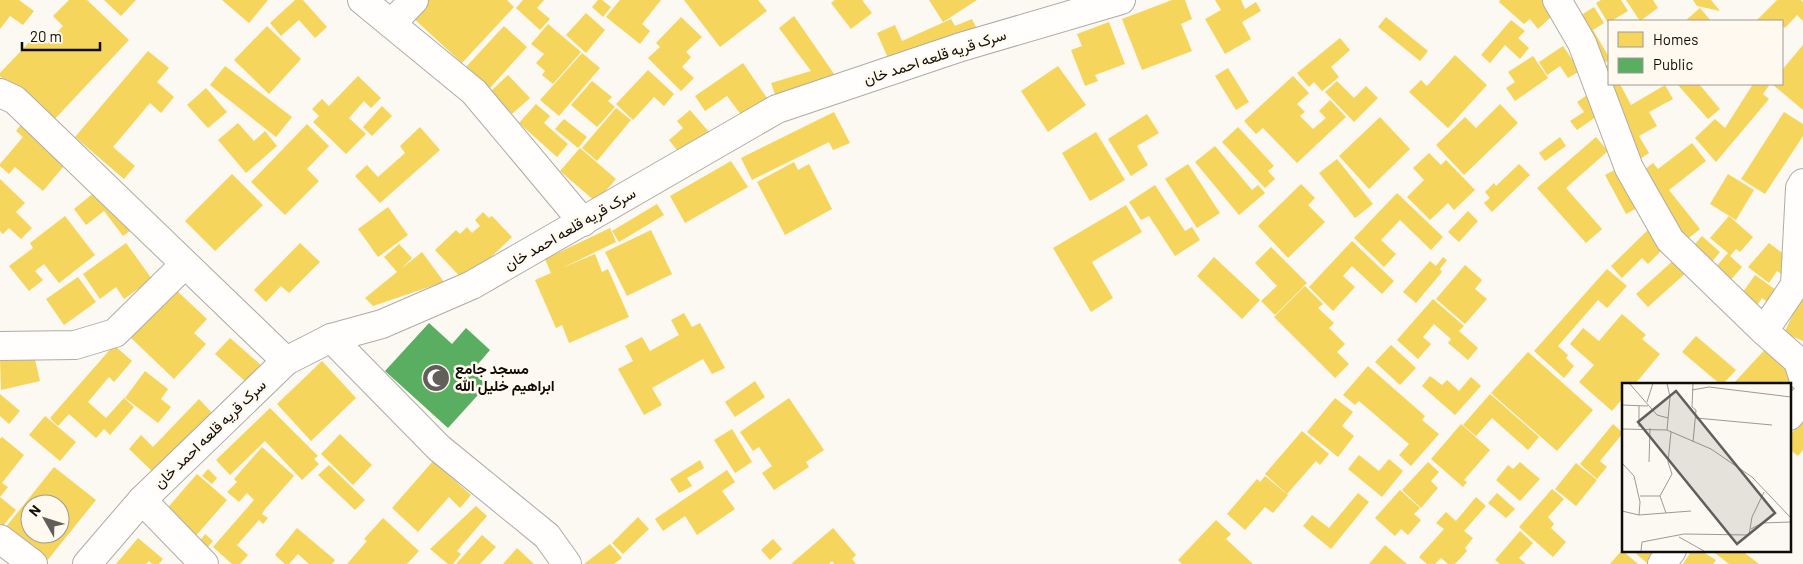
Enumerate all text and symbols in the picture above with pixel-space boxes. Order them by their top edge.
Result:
scale bar [22,20,100,52]
legend [1608,20,1783,85]
street label: سرک قریه قلعه احمد خان [861,24,1009,89]
text: 20 m [30,27,62,45]
text: Homes [1653,30,1698,48]
text: Public [1653,55,1693,73]
street label: سرک قریه قلعه احمد خان [501,183,639,274]
place label: مسجد جامع ابراهیم خلیل الله [455,359,555,396]
mosque icon: مسجد جامع ابراهیم خلیل الله [421,363,451,393]
street label: سرک قریه قلعه احمد خان [150,375,270,492]
inset map [1622,383,1790,552]
north arrow [20,494,70,544]
text: N [25,502,44,519]

